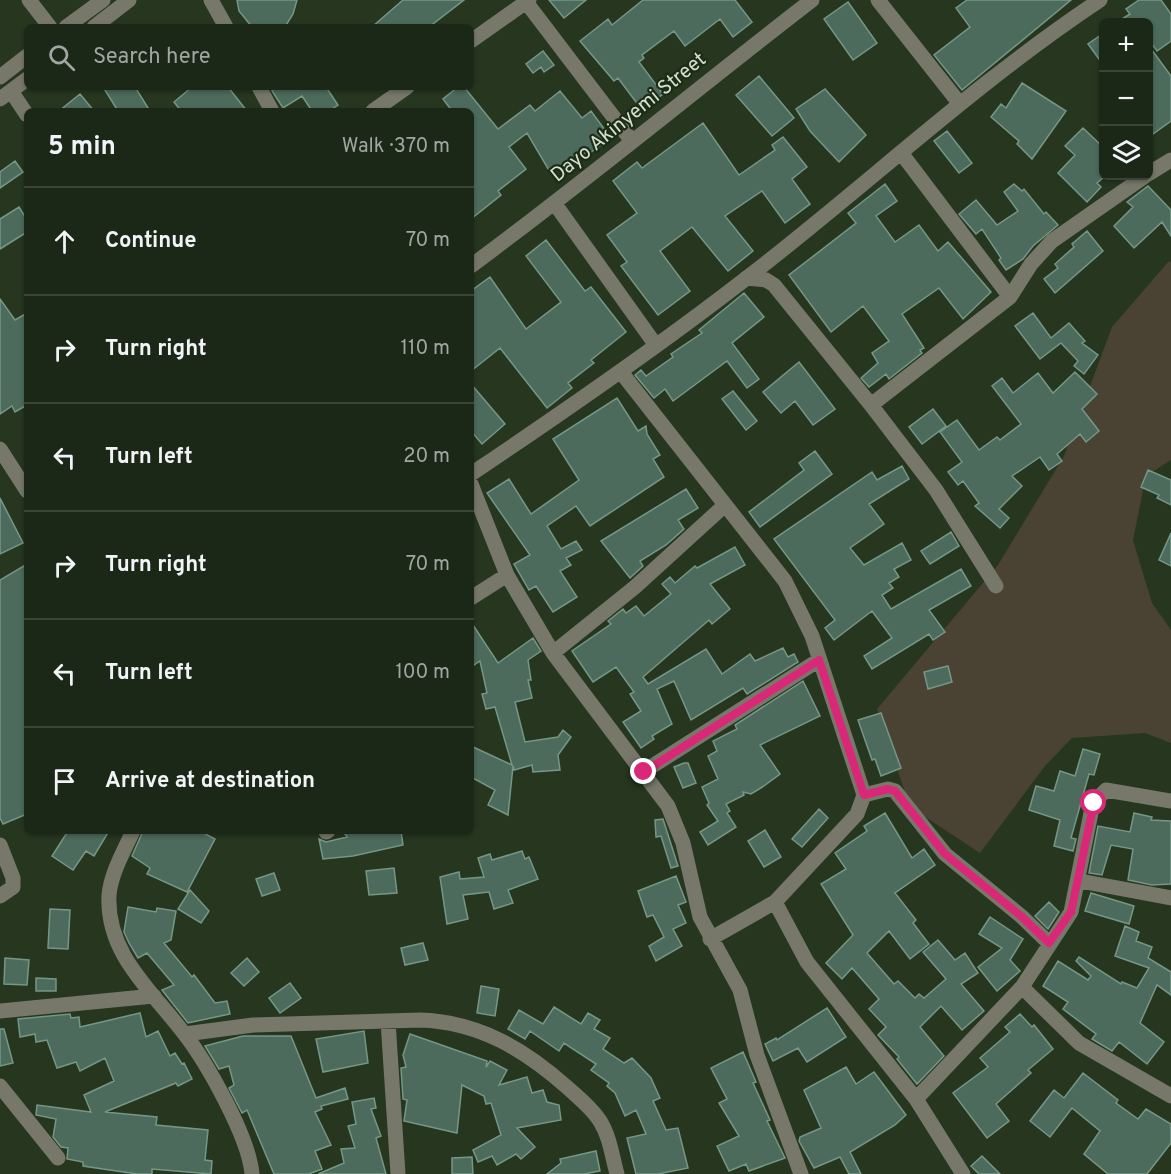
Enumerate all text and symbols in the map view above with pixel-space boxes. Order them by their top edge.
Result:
map controls [1099,18,1153,180]
button: + [1099,18,1153,72]
search box [24,24,474,90]
icon: search [45,41,78,74]
text: Search here [93,44,211,71]
street label: Dayo Akinyemi Street [546,47,712,189]
button: − [1099,72,1153,126]
button: layers [1099,126,1153,180]
text: 5 min [48,131,116,164]
text: Walk · 370 m [342,134,450,160]
icon: ahead [48,225,81,258]
text: Continue [105,228,196,255]
text: 70 m [406,228,450,254]
icon: right [48,333,81,366]
text: Turn right [105,336,207,363]
text: 110 m [401,336,450,362]
icon: left [48,441,81,474]
text: Turn left [105,444,193,471]
text: 20 m [403,444,450,470]
icon: right [48,549,81,582]
text: Turn right [105,552,207,579]
text: 70 m [406,552,450,578]
icon: left [48,657,81,690]
text: Turn left [105,660,193,687]
text: 100 m [395,660,450,686]
route end [630,758,656,784]
icon: arrive [48,765,81,798]
text: Arrive at destination [105,768,315,795]
route start [1080,789,1106,815]

